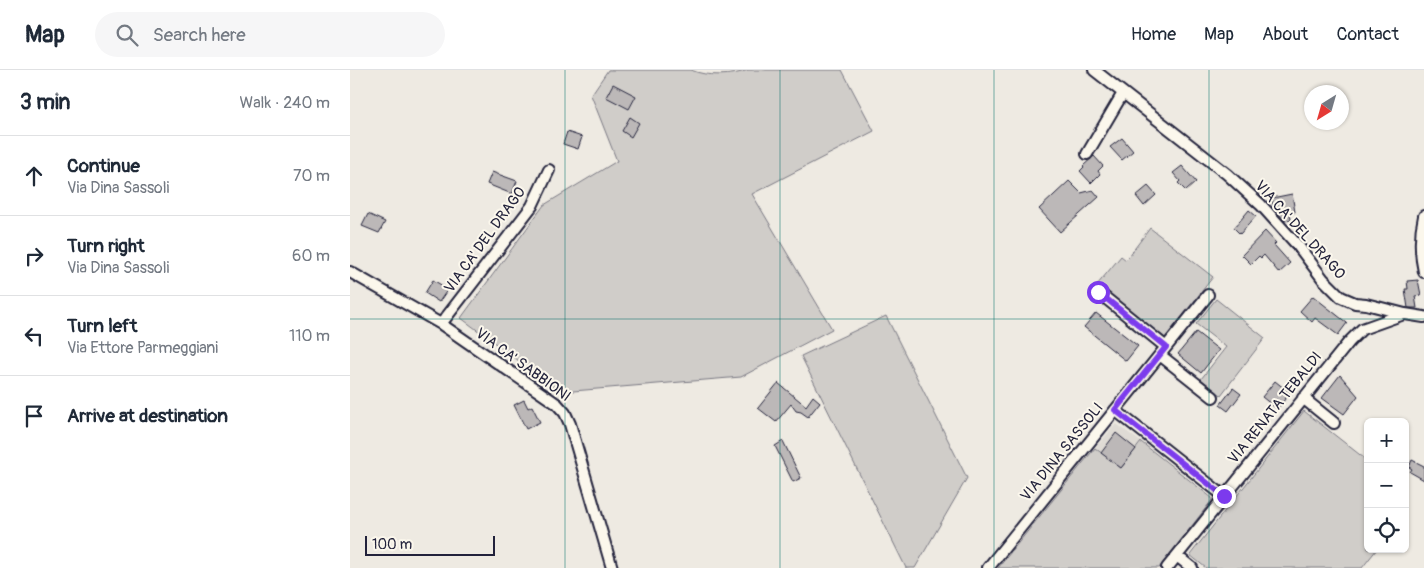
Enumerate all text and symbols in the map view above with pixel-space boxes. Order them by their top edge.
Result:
search box [95,12,445,57]
text: Map [25,20,65,49]
icon: search [113,21,141,49]
text: Search here [153,23,246,47]
text: Home [1131,23,1176,46]
text: Map [1204,23,1234,46]
text: About [1262,23,1308,46]
text: Contact [1336,23,1399,46]
north arrow [1304,85,1349,130]
text: 3 min [20,89,70,116]
text: Walk · 240 m [239,93,330,113]
text: Continue [67,154,140,178]
icon: ahead [20,162,48,190]
text: 70 m [293,166,330,186]
street label: VIA CA' DEL DRAGO [1251,177,1349,283]
text: Via Dina Sassoli [67,178,169,198]
street label: VIA CA' DEL DRAGO [440,183,530,297]
text: Turn right [67,234,145,258]
icon: right [20,242,48,270]
text: 60 m [292,246,330,266]
text: Via Dina Sassoli [67,258,169,278]
route start [1087,281,1110,304]
text: Turn left [67,314,137,338]
icon: left [20,322,48,350]
street label: VIA CA' SABBIONI [472,324,574,406]
text: 110 m [289,326,330,346]
text: Via Ettore Parmeggiani [67,338,218,358]
street label: VIA RENATA TEBALDI [1224,348,1326,468]
street label: VIA DINA SASSOLI [1016,399,1108,505]
icon: arrive [20,402,48,430]
text: Arrive at destination [67,404,228,428]
map controls [1364,418,1409,553]
button: + [1364,418,1409,463]
button: − [1364,463,1409,508]
route end [1213,485,1236,508]
button: locate [1364,508,1409,553]
scale bar [365,533,495,556]
text: 100 m [372,536,412,553]

